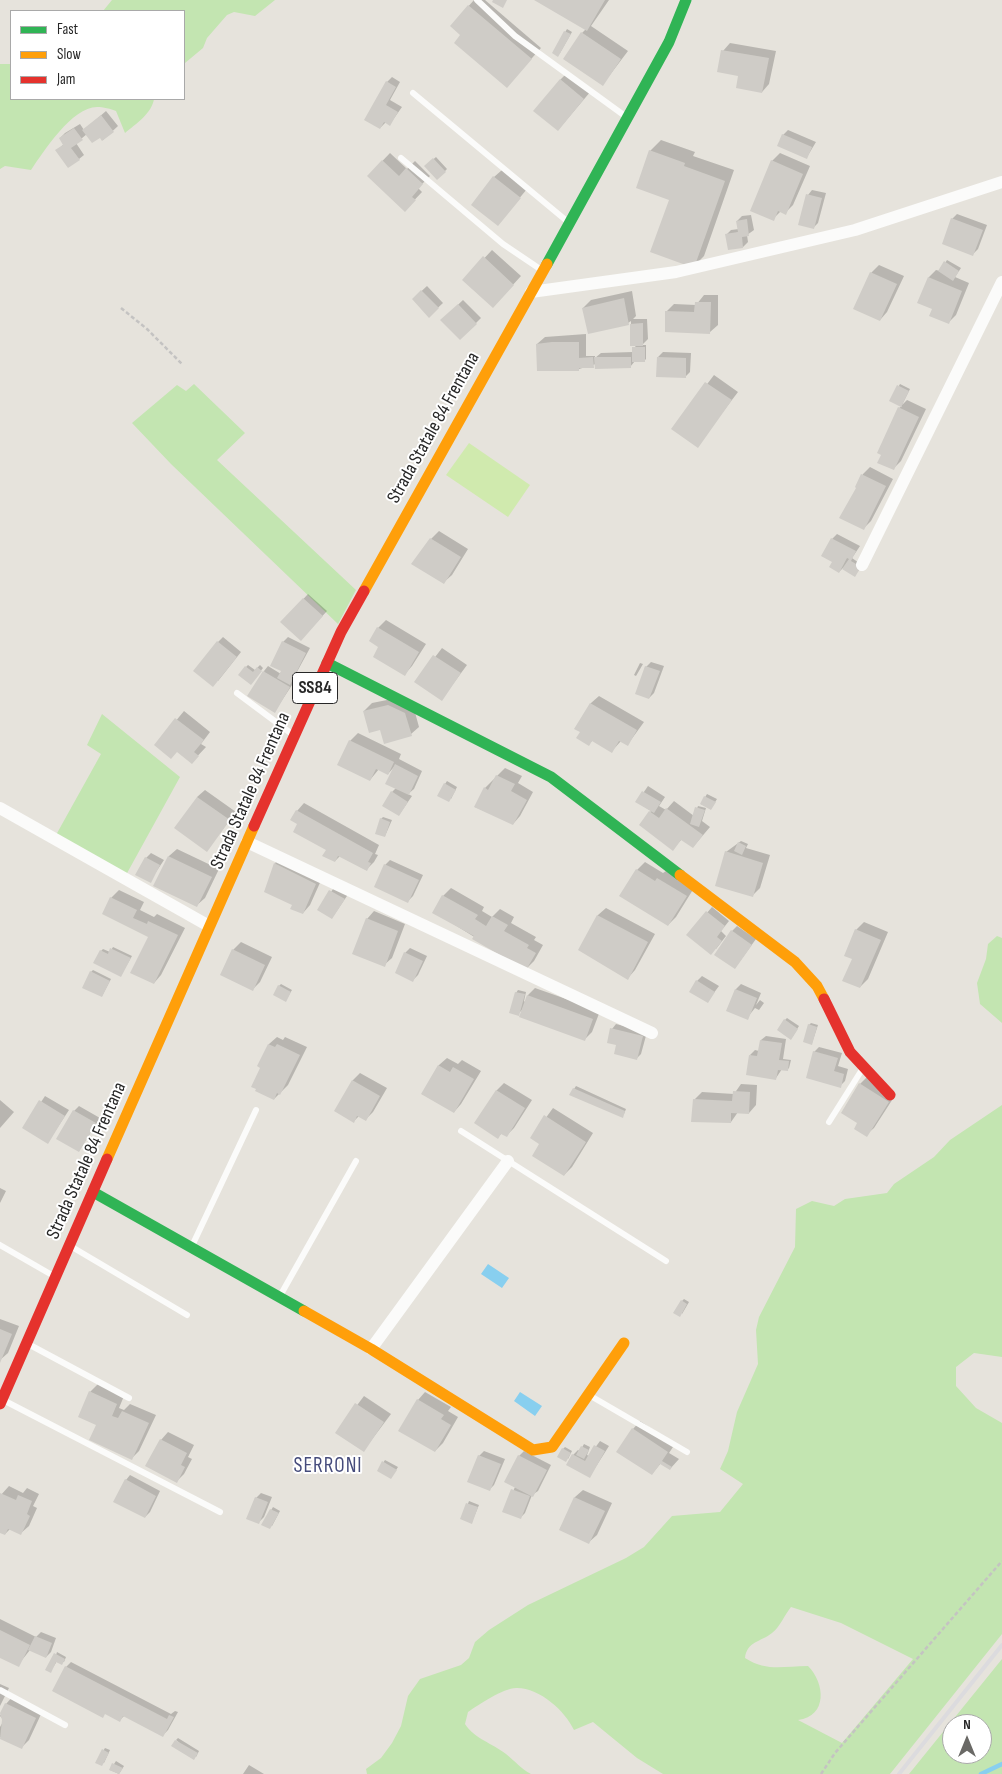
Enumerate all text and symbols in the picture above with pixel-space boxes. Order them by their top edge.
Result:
legend [10,10,185,100]
text: Fast [57,20,78,39]
text: Slow [57,45,81,64]
text: Jam [57,70,75,89]
street label: Strada Statale 84 Frentana [383,348,485,508]
road number: SS84 [292,672,338,704]
street label: Strada Statale 84 Frentana [206,709,296,873]
street label: Strada Statale 84 Frentana [42,1079,132,1243]
district label: SERRONI [293,1454,363,1480]
north arrow [942,1714,992,1764]
text: N [963,1716,971,1733]

